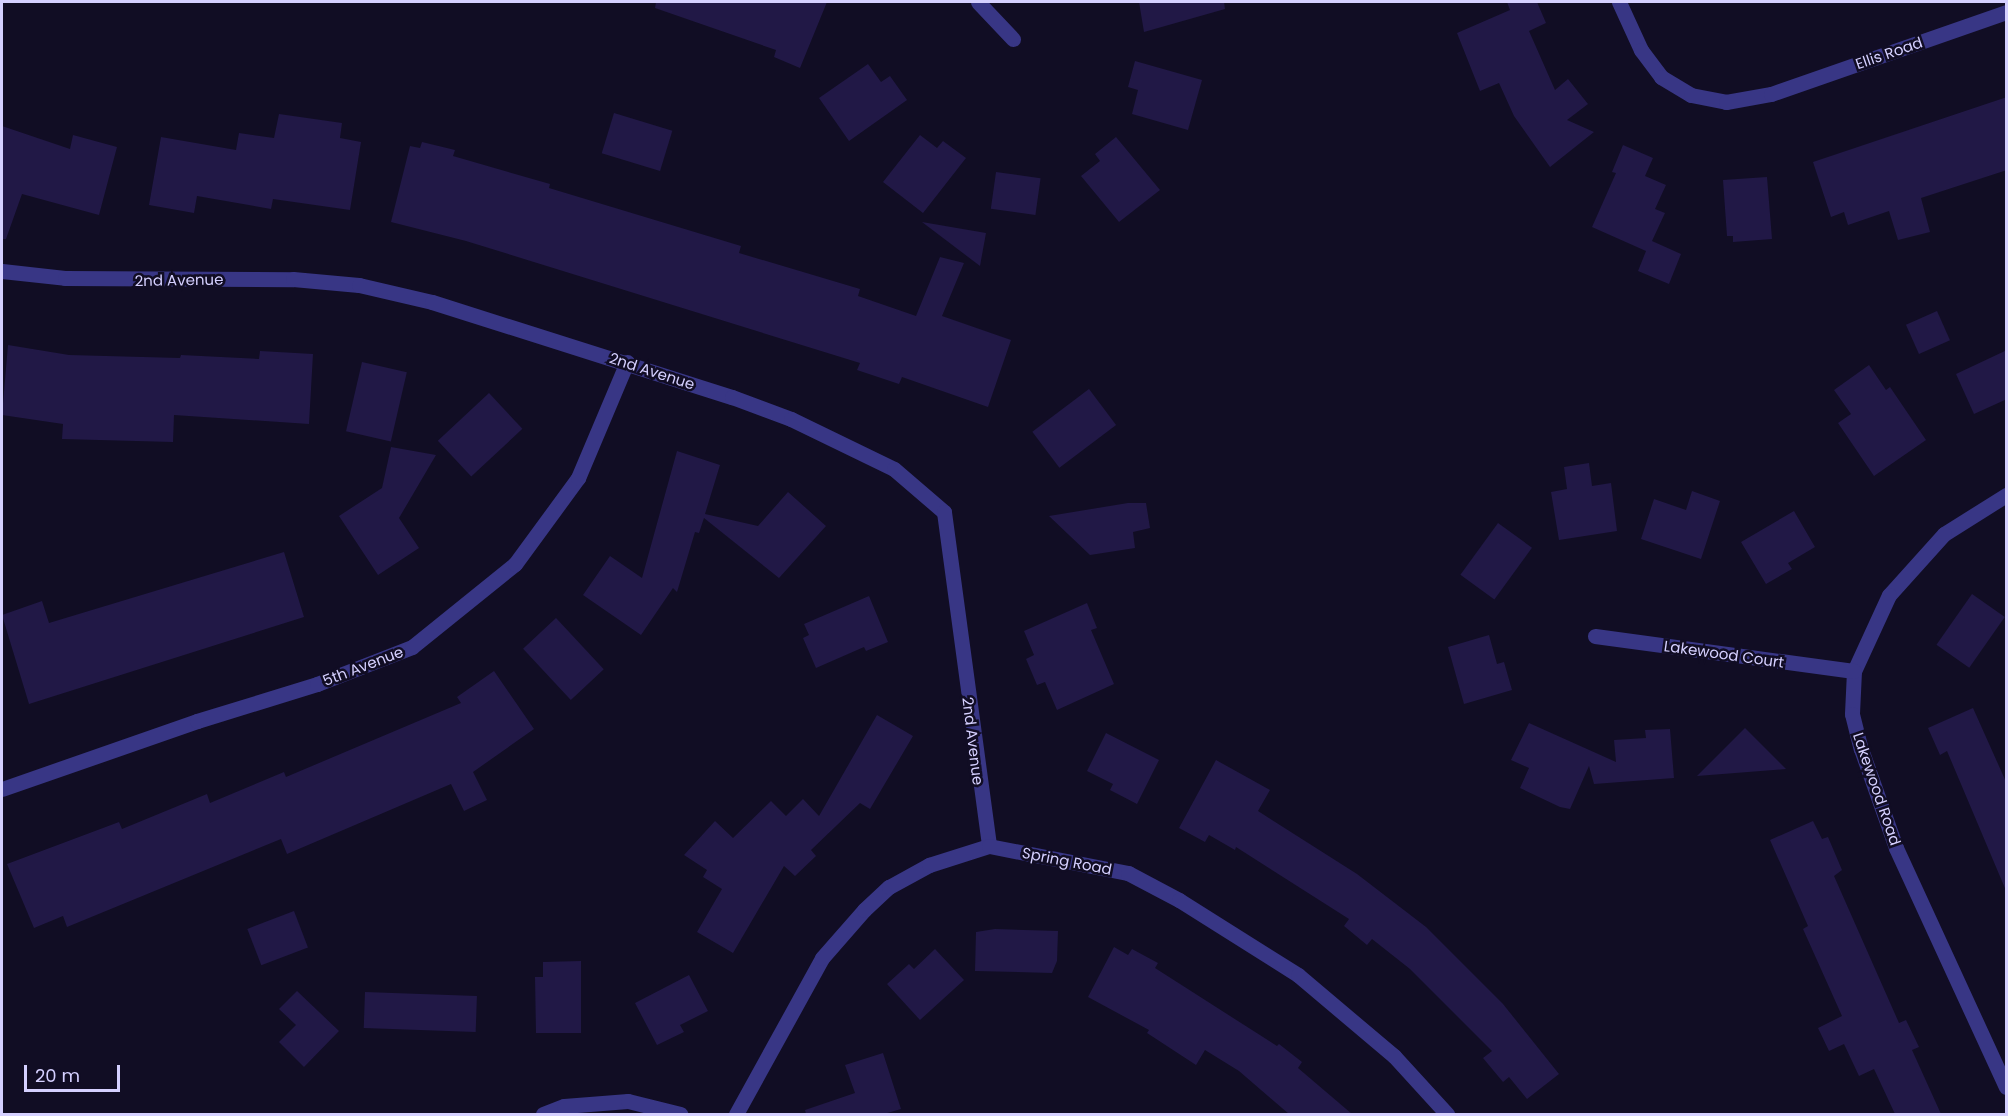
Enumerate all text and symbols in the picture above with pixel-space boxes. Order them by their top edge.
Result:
street label: Ellis Road [1853,33,1925,73]
street label: 2nd Avenue [135,270,223,290]
street label: 2nd Avenue [607,349,697,393]
street label: Lakewood Court [1663,637,1785,671]
street label: 5th Avenue [320,642,406,690]
street label: 2nd Avenue [959,696,987,786]
street label: Lakewood Road [1849,730,1905,848]
street label: Spring Road [1021,843,1113,879]
scale bar [27,1053,123,1091]
text: 20 m [35,1063,80,1088]

